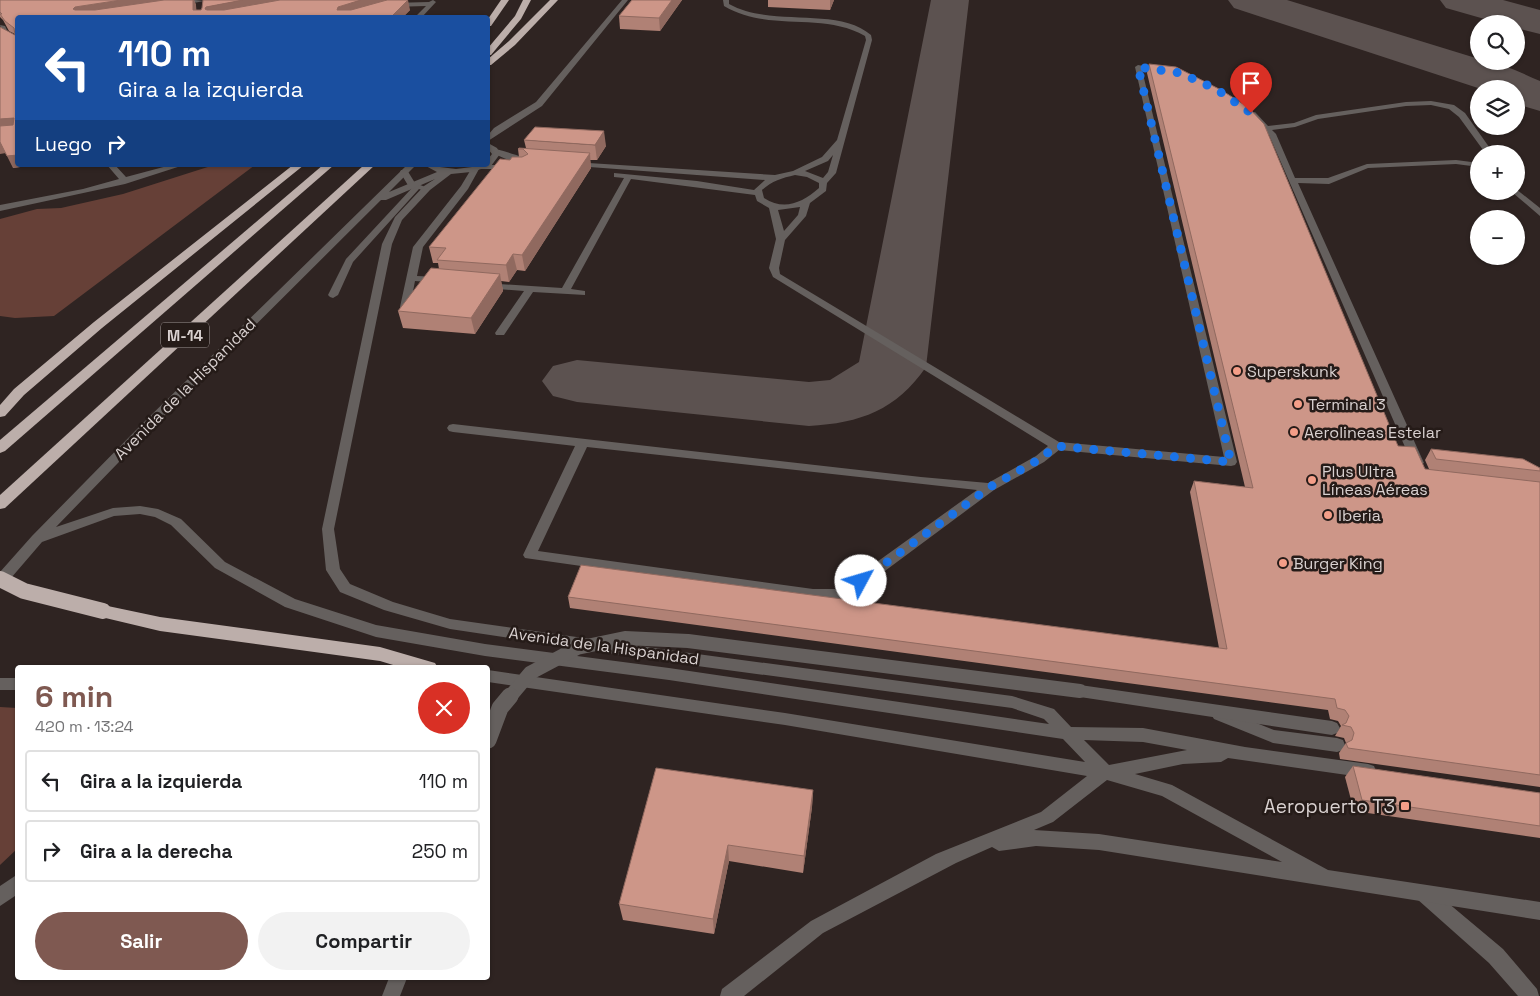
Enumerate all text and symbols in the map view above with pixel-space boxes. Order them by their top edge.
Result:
map controls [1470,15,1525,265]
button: search [1470,15,1525,70]
text: 110 m [118,32,211,76]
icon: left [35,35,100,100]
pin [1230,62,1272,113]
icon: arrive [1237,69,1265,97]
text: Gira a la izquierda [118,75,303,103]
button: layers [1470,80,1525,135]
icon: right [102,130,130,158]
text: Luego [35,132,92,157]
button: + [1470,145,1525,200]
button: − [1470,210,1525,265]
street label: Avenida de la Hispanidad [110,314,260,464]
road number: M-14 [161,322,209,348]
place label: Superskunk [1247,361,1338,382]
marker: Superskunk [1231,365,1243,377]
place label: Terminal 3 [1308,394,1386,415]
marker: Terminal 3 [1292,398,1304,410]
place label: Aerolineas Estelar [1304,422,1441,443]
marker: Aerolineas Estelar [1288,426,1300,438]
place label: Plus Ultra Líneas Aéreas [1322,461,1428,500]
marker: Plus Ultra Líneas Aéreas [1306,474,1318,486]
place label: Iberia [1338,505,1381,526]
marker: Iberia [1322,509,1334,521]
place label: Burger King [1293,553,1383,574]
position arrow [834,554,886,606]
marker: Burger King [1277,557,1289,569]
street label: Avenida de la Hispanidad [508,622,700,670]
text: 6 min [35,677,113,716]
button: close [418,682,470,734]
text: 420 m · 13:24 [35,716,134,737]
icon: left [37,767,65,795]
text: Gira a la izquierda [80,769,242,794]
text: 110 m [419,769,468,794]
place label: Aeropuerto T3 [1264,794,1395,819]
marker: Aeropuerto T3 [1399,800,1411,812]
icon: right [37,837,65,865]
text: Gira a la derecha [80,839,232,864]
text: 250 m [412,839,468,864]
button: Salir [35,912,248,970]
button: Compartir [258,912,470,970]

